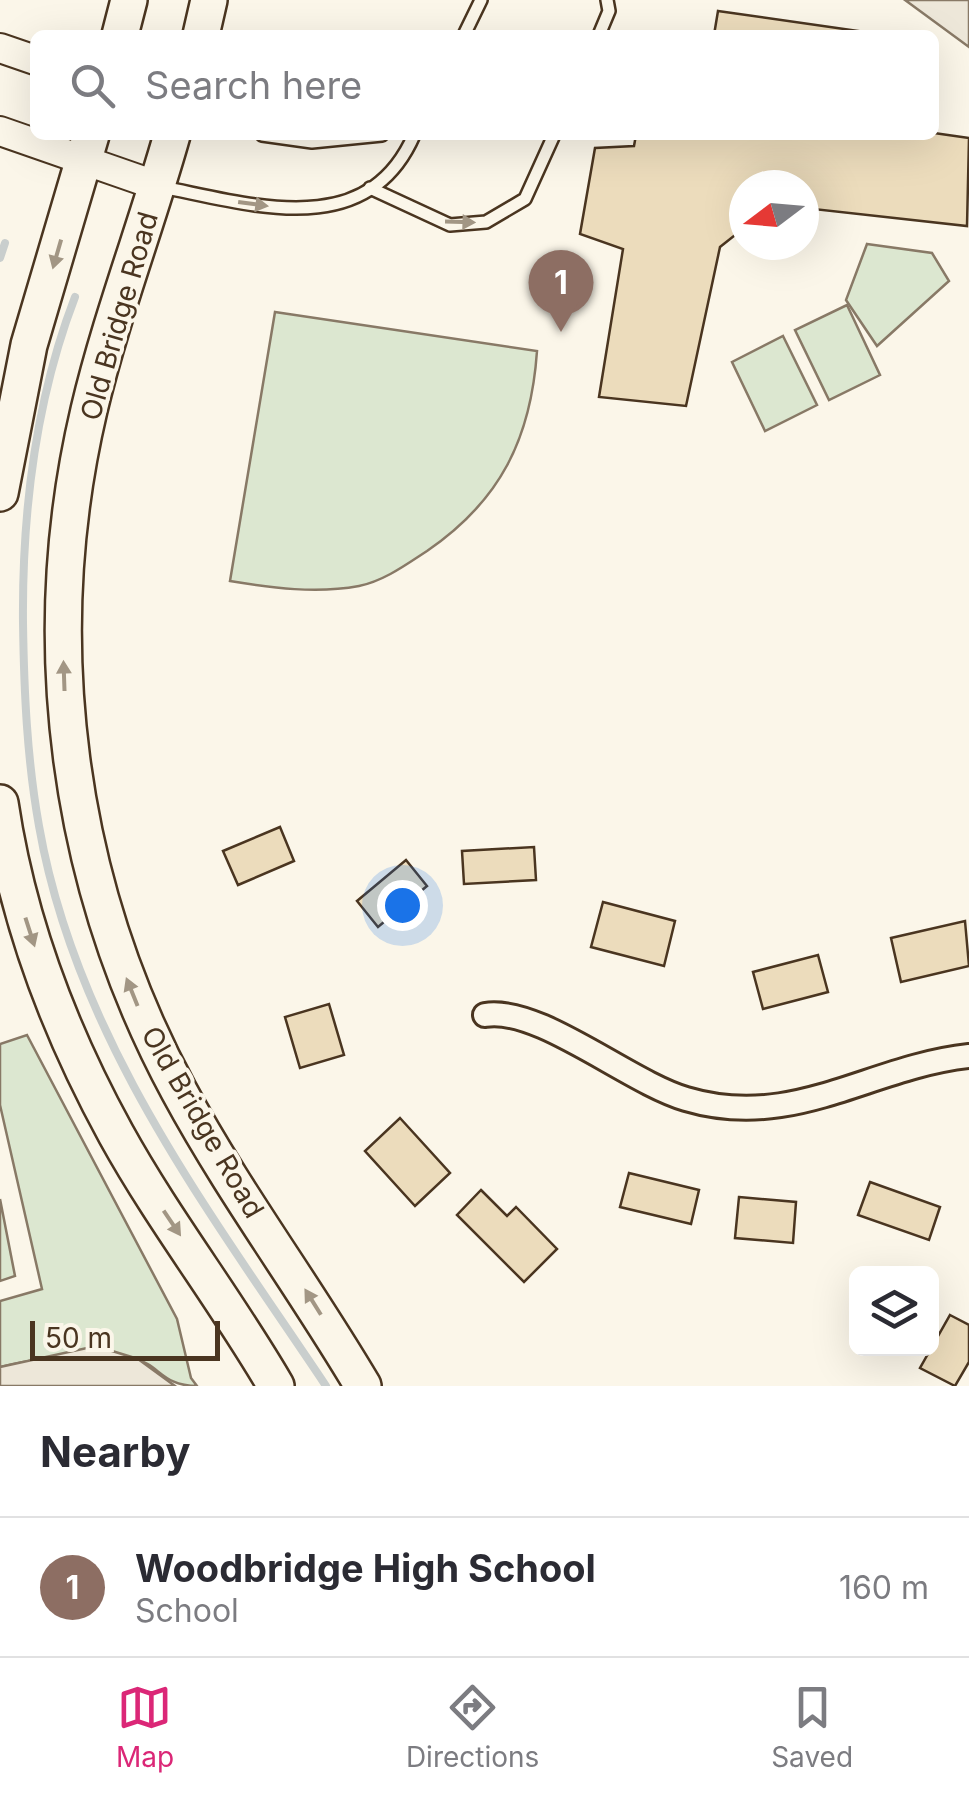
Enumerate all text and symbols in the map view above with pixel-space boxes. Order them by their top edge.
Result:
search box [30,30,939,140]
icon: search [65,58,120,113]
text: Search here [145,62,362,108]
north arrow [729,170,819,260]
one-way arrow [238,197,270,213]
street label: Old Bridge Road [73,208,165,424]
one-way arrow [445,214,476,230]
one-way arrow [49,238,65,269]
pin: 1 [528,250,594,332]
one-way arrow [56,659,72,691]
your location [377,880,428,931]
one-way arrow [24,917,39,947]
one-way arrow [124,976,140,1006]
street label: Old Bridge Road [134,1020,272,1224]
one-way arrow [162,1210,180,1237]
map controls [849,1266,939,1356]
button: layers [849,1266,939,1356]
one-way arrow [304,1288,322,1316]
scale bar [30,1316,220,1360]
text: 50 m [45,1321,112,1355]
text: Nearby [40,1426,191,1477]
text: Woodbridge High School [135,1545,596,1591]
text: 1 [66,1568,79,1607]
text: 160 m [839,1568,929,1607]
text: School [135,1591,239,1630]
tab: Map [116,1680,174,1774]
tab: Directions [406,1680,539,1774]
tab: Saved [771,1680,853,1774]

